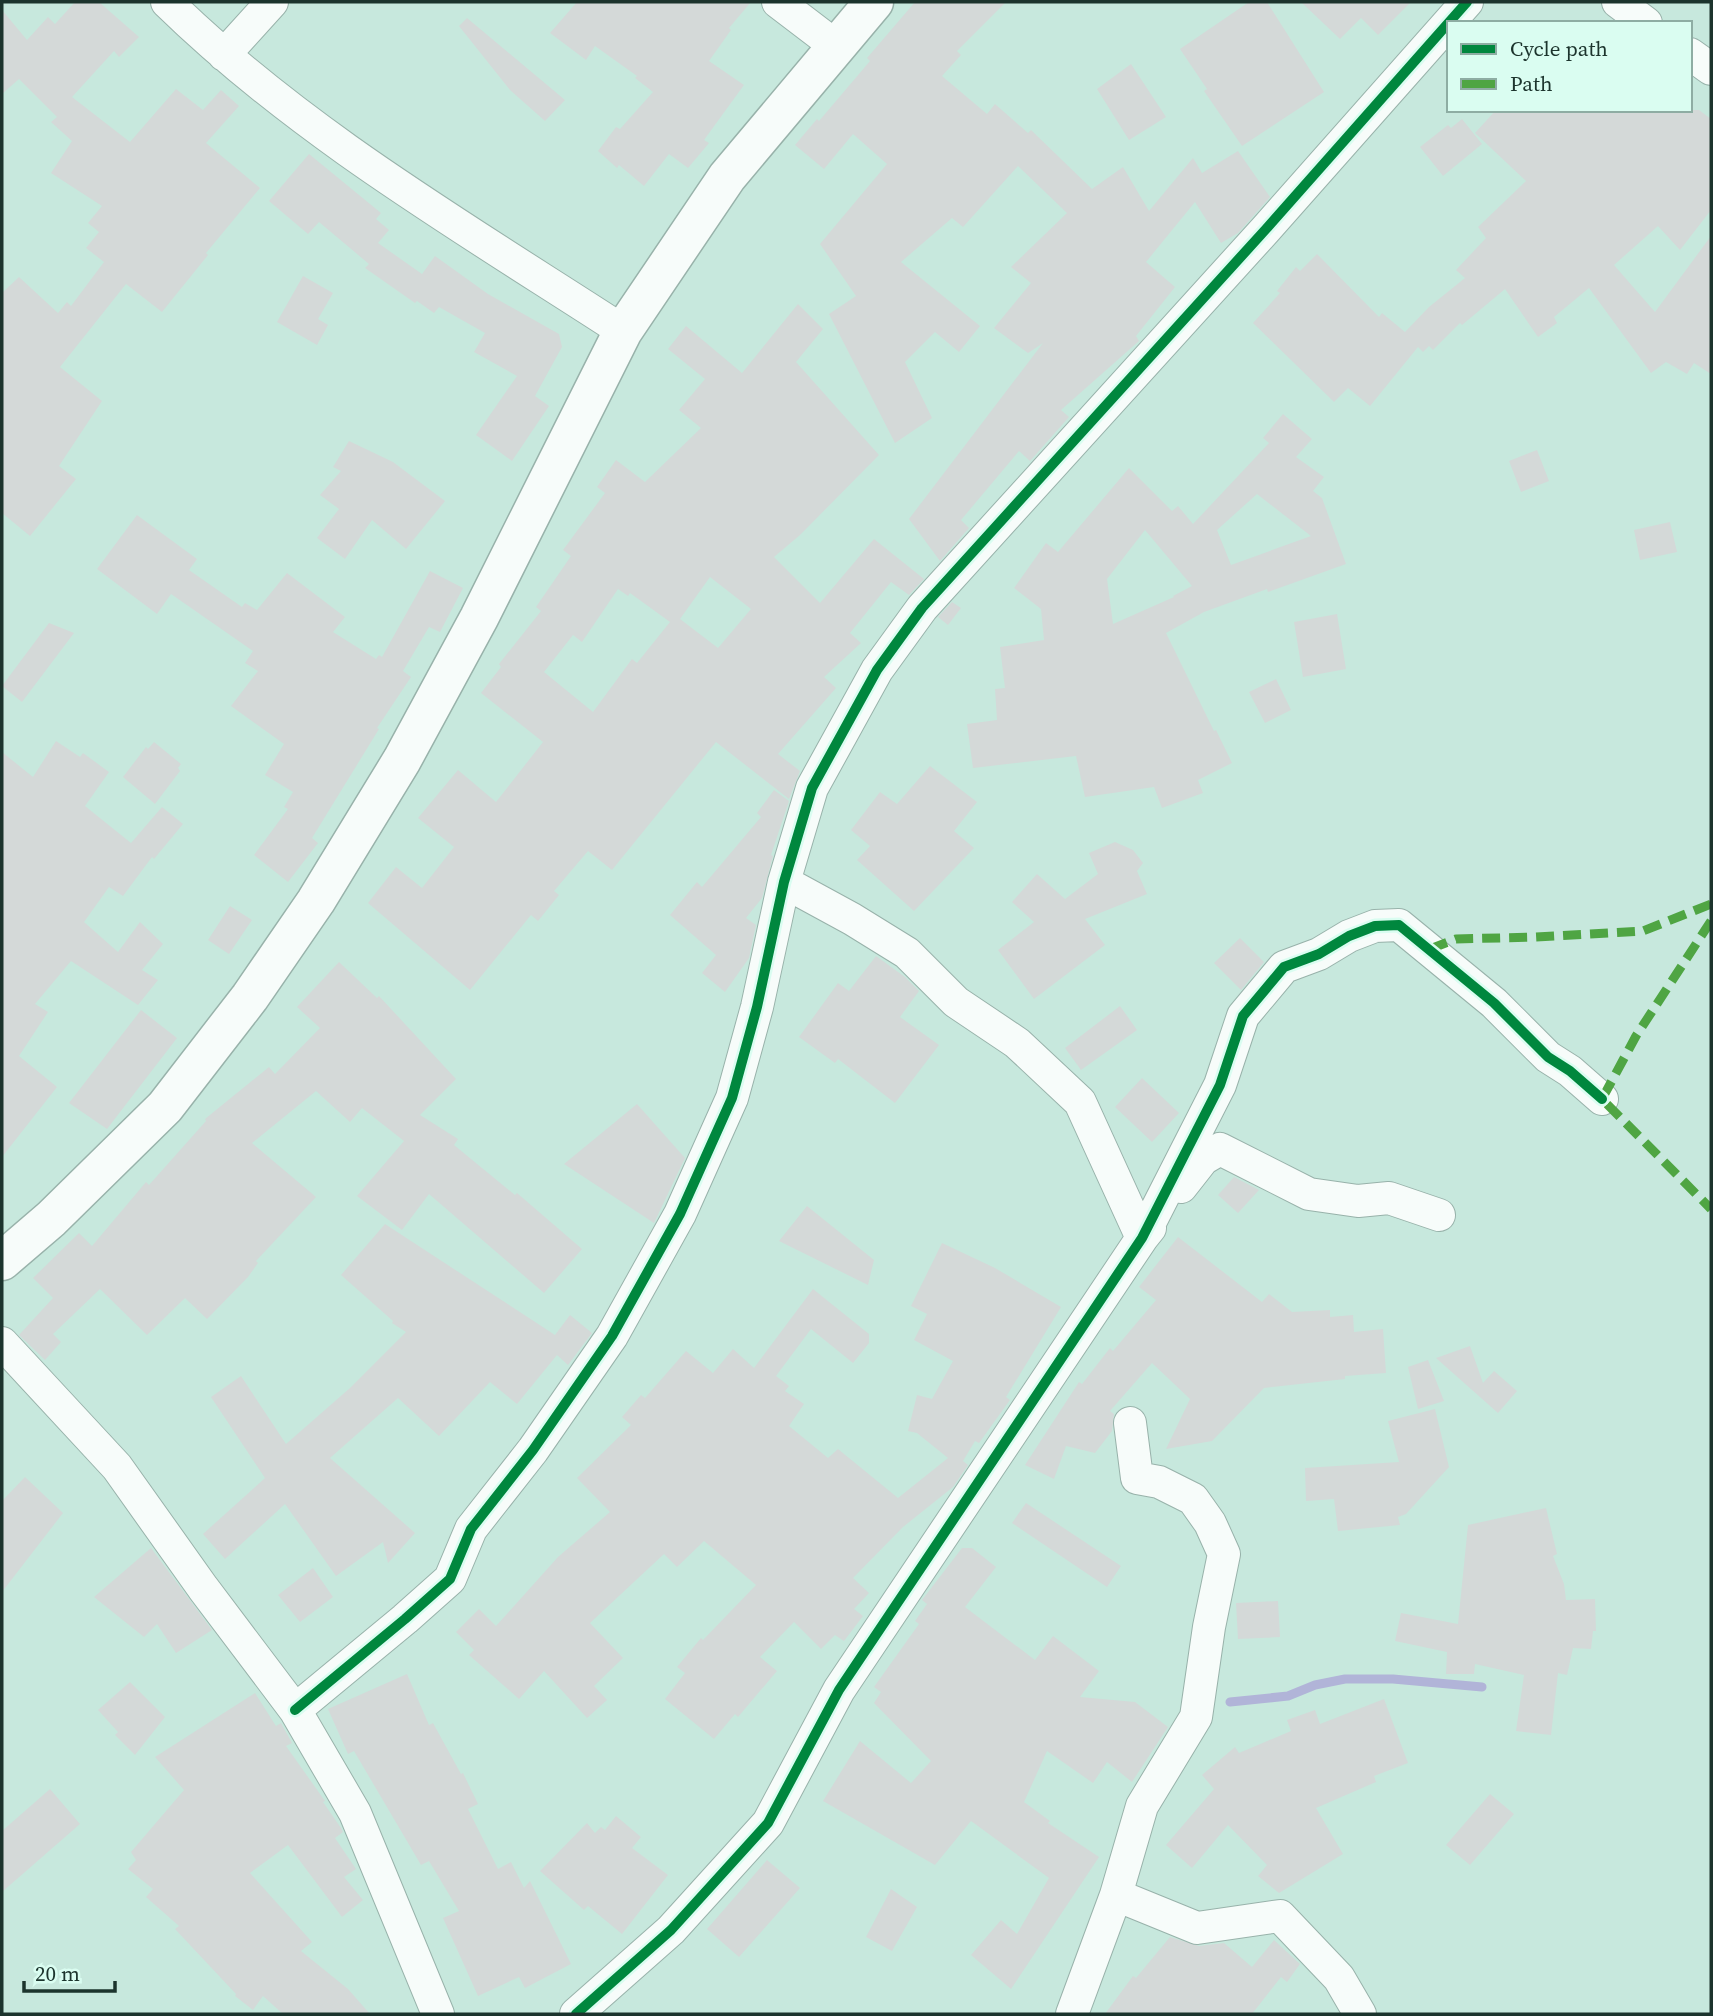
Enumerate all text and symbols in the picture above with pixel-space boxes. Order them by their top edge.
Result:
legend [1447,21,1692,112]
text: Cycle path [1510,34,1608,63]
text: Path [1510,69,1553,98]
scale bar [24,1950,116,1994]
text: 20 m [35,1959,80,1988]

